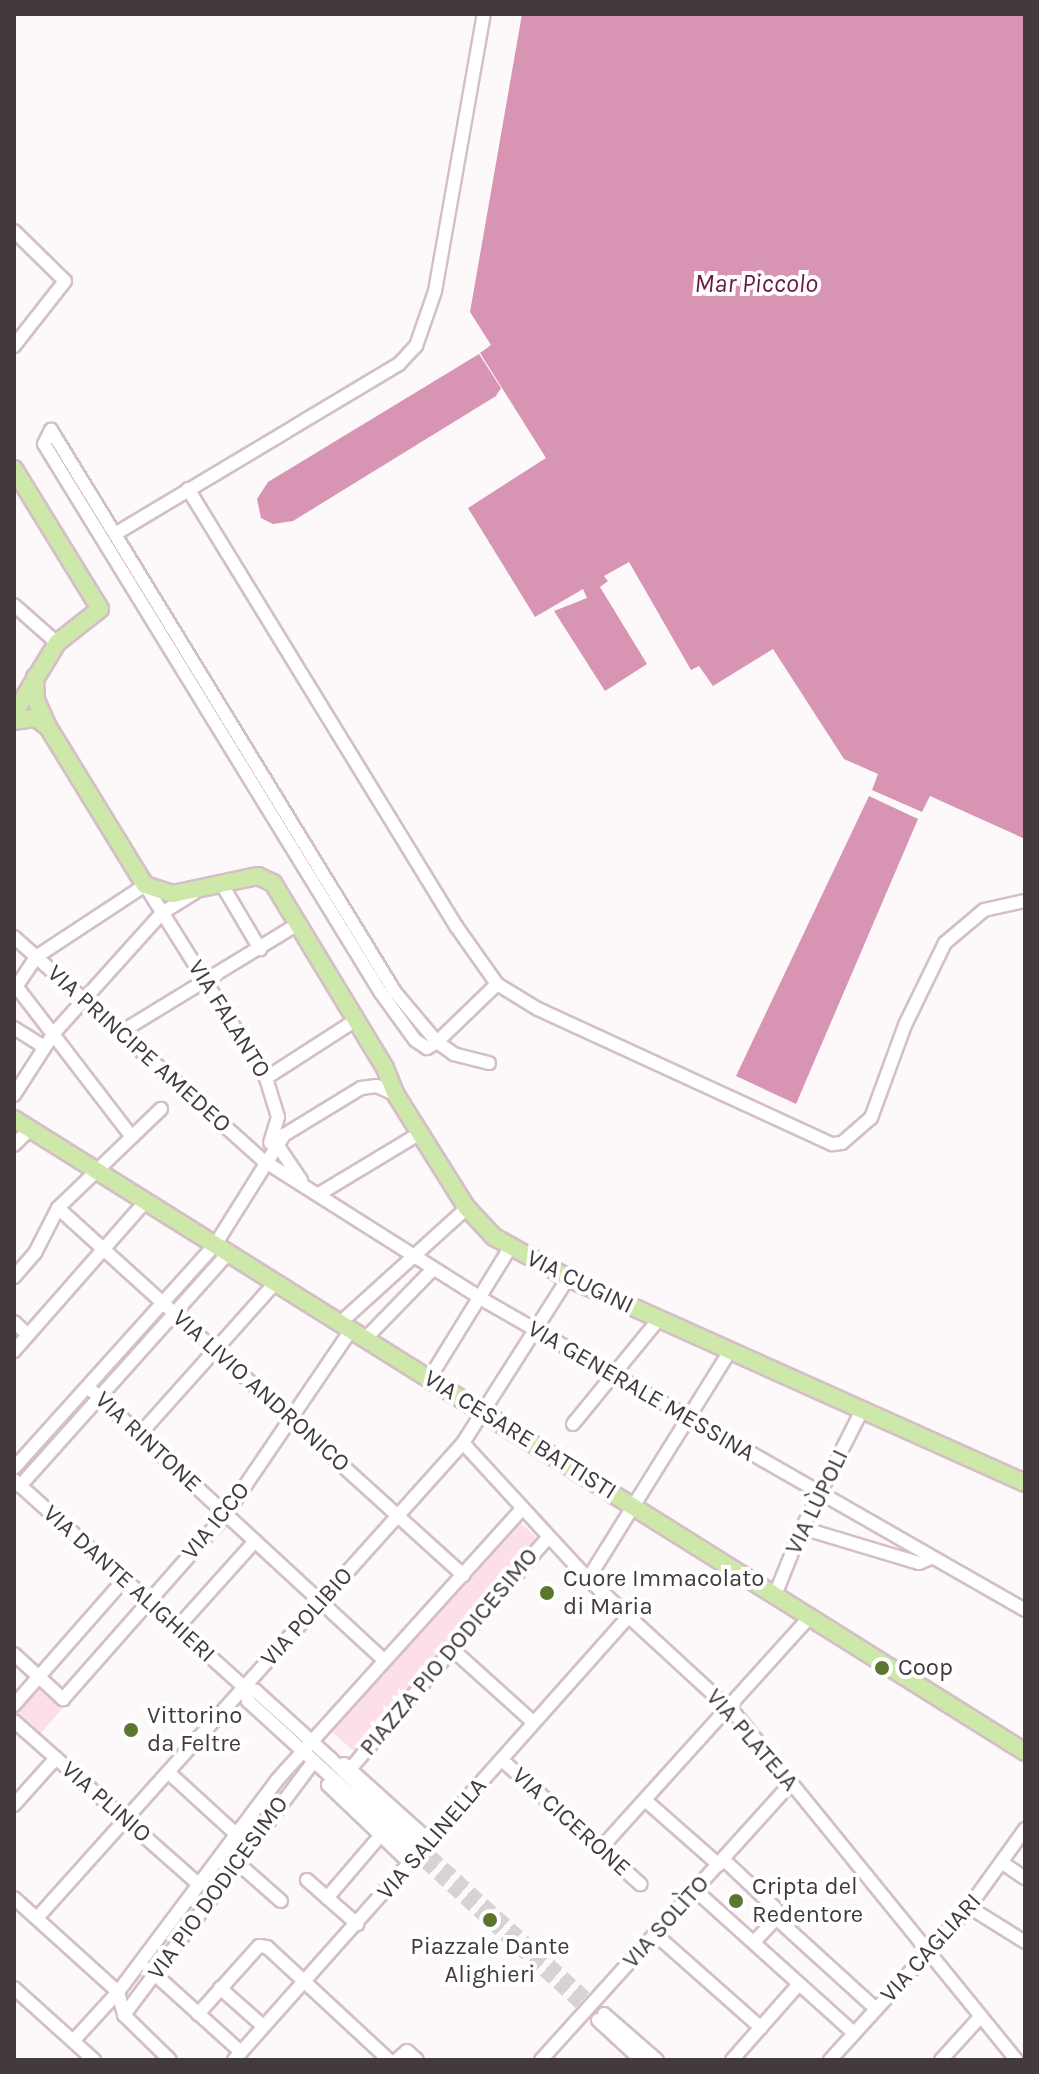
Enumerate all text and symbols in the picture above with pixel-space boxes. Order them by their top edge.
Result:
water label: Mar Piccolo [694,268,818,300]
street label: VIA FALANTO [181,955,277,1083]
street label: VIA PRINCIPE AMEDEO [41,959,237,1139]
street label: VIA CUGINI [522,1244,638,1320]
street label: VIA LIVIO ANDRONICO [166,1304,356,1478]
street label: VIA GENERALE MESSINA [522,1314,760,1468]
street label: VIA CESARE BATTISTI [418,1364,622,1506]
street label: VIA RINTONE [89,1385,207,1499]
street label: VIA LÙPOLI [779,1445,855,1559]
street label: VIA ICCO [176,1476,256,1566]
street label: VIA DANTE ALIGHIERI [37,1499,221,1669]
street label: PIAZZA PIO DODICESIMO [354,1542,544,1762]
street label: VIA POLIBIO [255,1561,359,1673]
place label: Cuore Immacolato di Maria [563,1565,764,1621]
marker: Cuore Immacolato di Maria [538,1584,556,1602]
place label: Coop [898,1654,953,1682]
marker: Coop [873,1659,891,1677]
street label: VIA PLATEJA [700,1683,804,1797]
place label: Vittorino da Feltre [147,1702,242,1758]
marker: Vittorino da Feltre [122,1721,140,1739]
street label: VIA PLINIO [55,1755,157,1849]
street label: VIA CICERONE [506,1761,636,1883]
street label: VIA SALINELLA [371,1772,493,1906]
street label: VIA PIO DODICESIMO [142,1791,294,1985]
street label: VIA SOLÌTO [617,1870,715,1974]
place label: Cripta del Redentore [752,1873,863,1929]
street label: VIA CAGLIARI [875,1888,987,2008]
marker: Cripta del Redentore [727,1892,745,1910]
marker: Piazzale Dante Alighieri [481,1911,499,1929]
place label: Piazzale Dante Alighieri [410,1933,570,1989]

